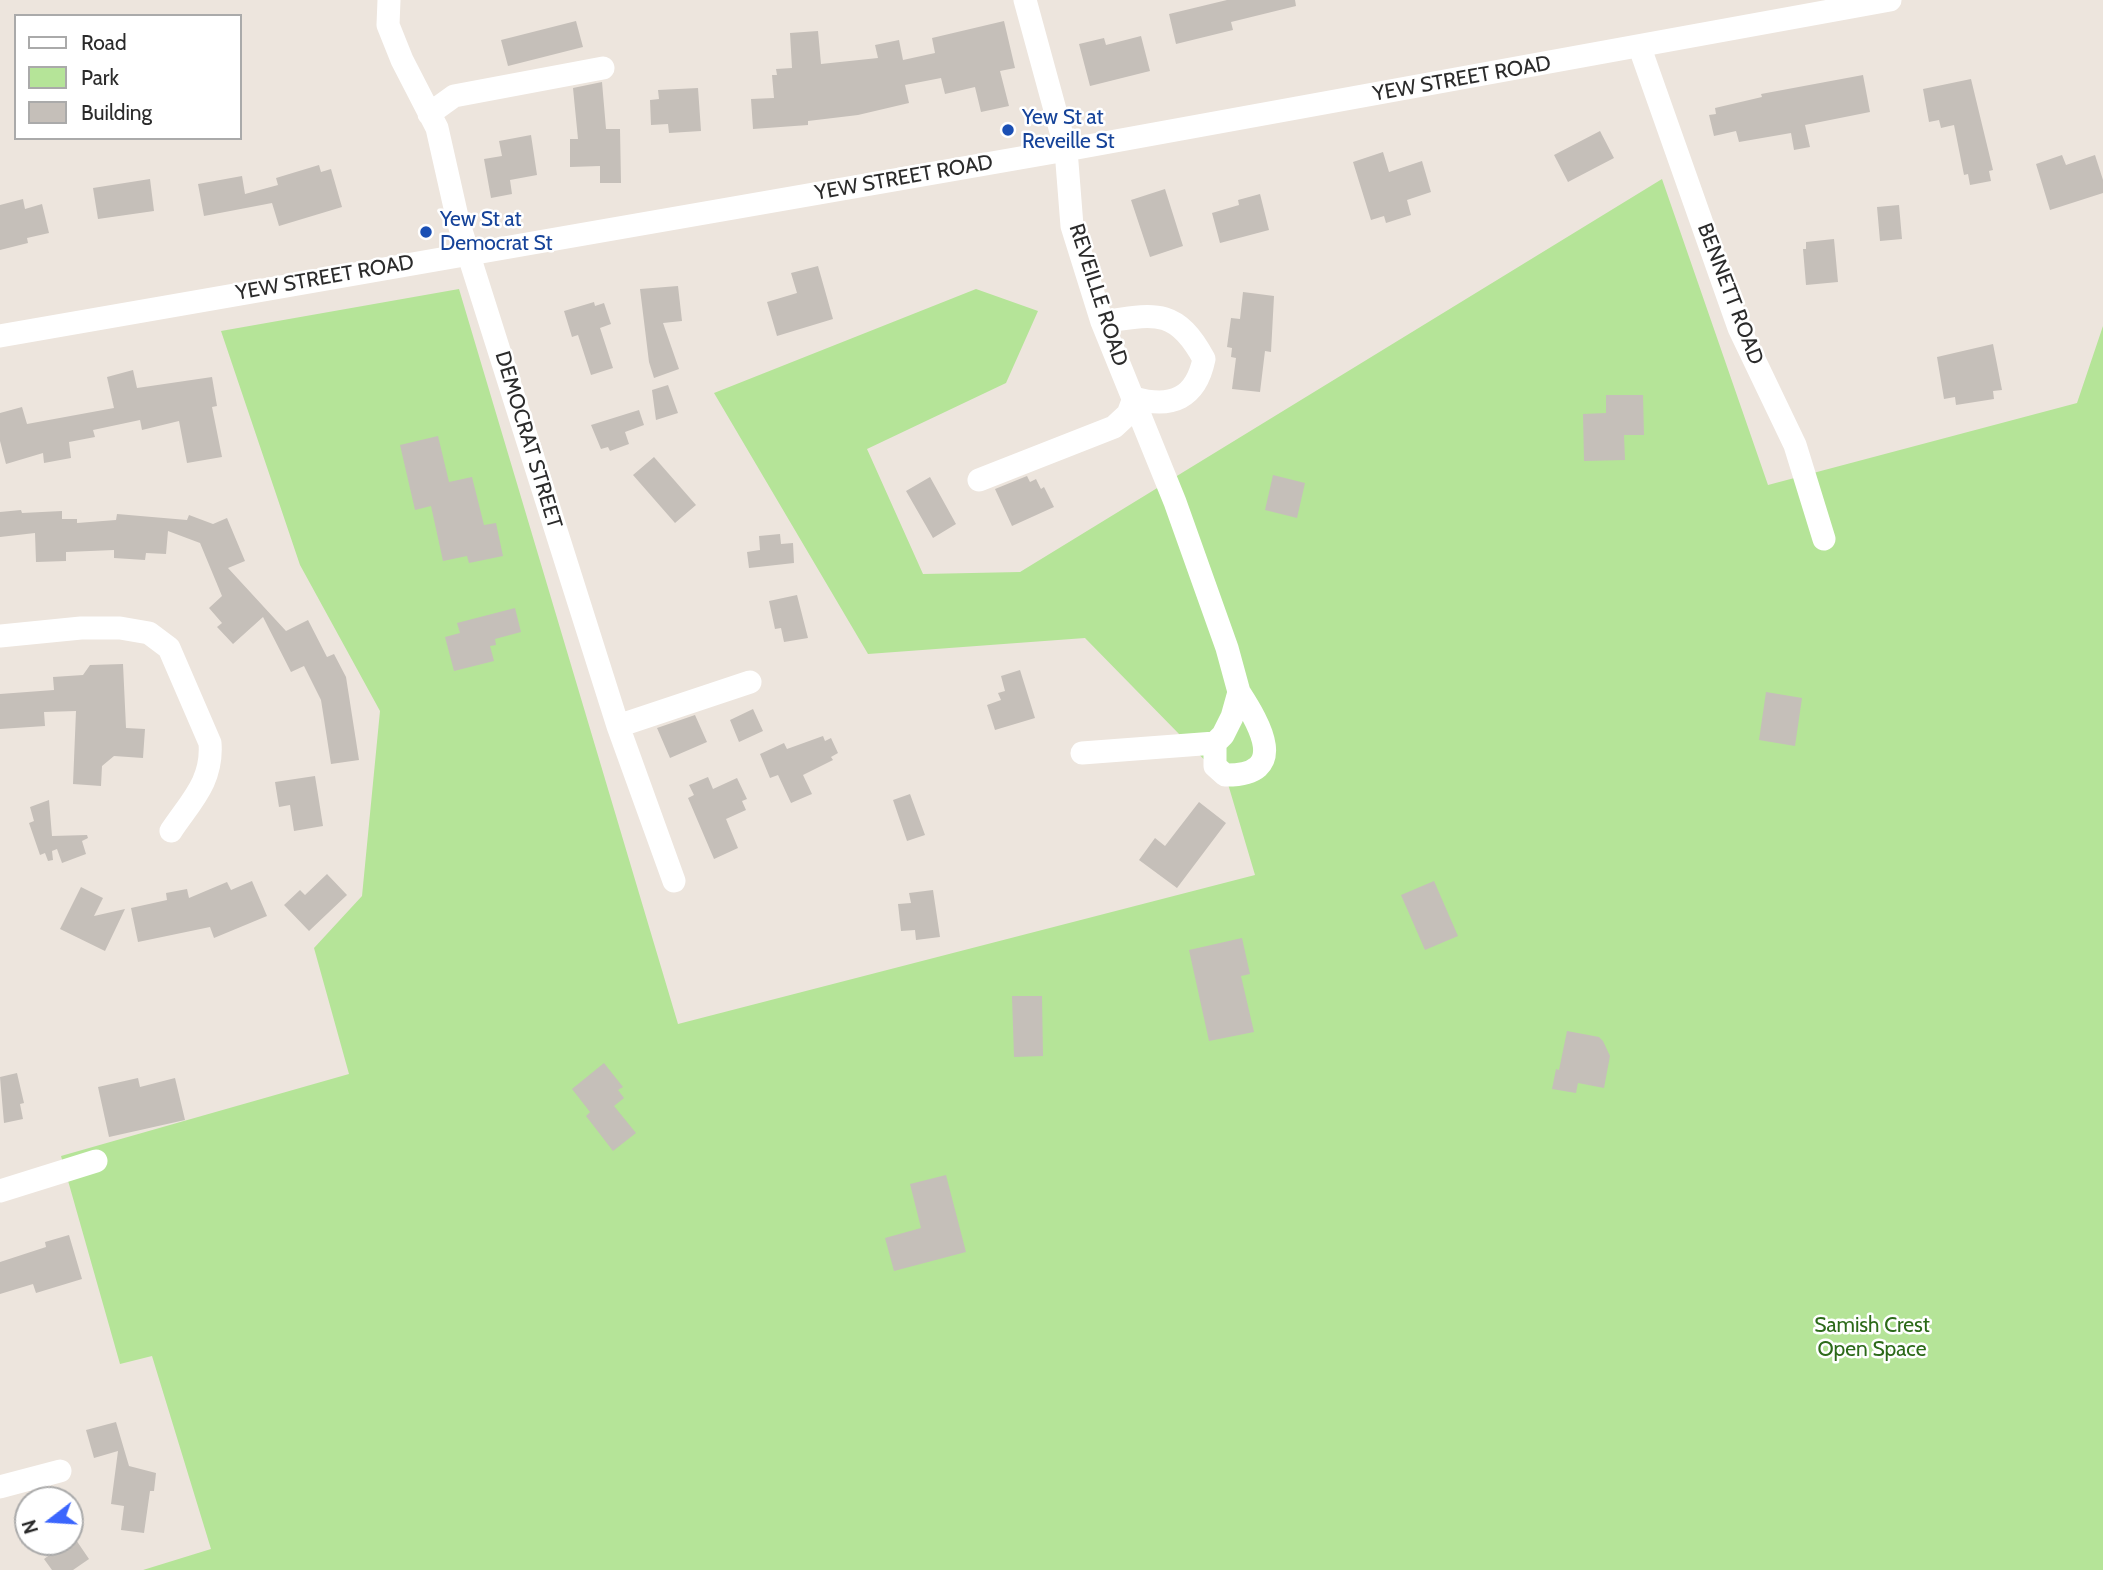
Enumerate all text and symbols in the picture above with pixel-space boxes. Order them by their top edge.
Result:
legend [14,14,242,140]
text: Road [81,30,127,55]
street label: YEW STREET ROAD [1371,51,1553,107]
text: Park [81,65,119,90]
text: Building [81,100,152,125]
place label: Yew St at Reveille St [1022,105,1115,155]
marker: Yew St at Reveille St [1000,122,1016,138]
street label: YEW STREET ROAD [813,150,995,206]
place label: Yew St at Democrat St [440,207,553,257]
street label: BENNETT ROAD [1691,220,1769,368]
street label: REVEILLE ROAD [1063,221,1133,369]
marker: Yew St at Democrat St [418,224,434,240]
street label: YEW STREET ROAD [234,250,416,306]
street label: DEMOCRAT STREET [489,348,567,532]
park label: Samish Crest Open Space [1814,1313,1930,1363]
north arrow [14,1486,84,1556]
text: N [17,1517,43,1536]

